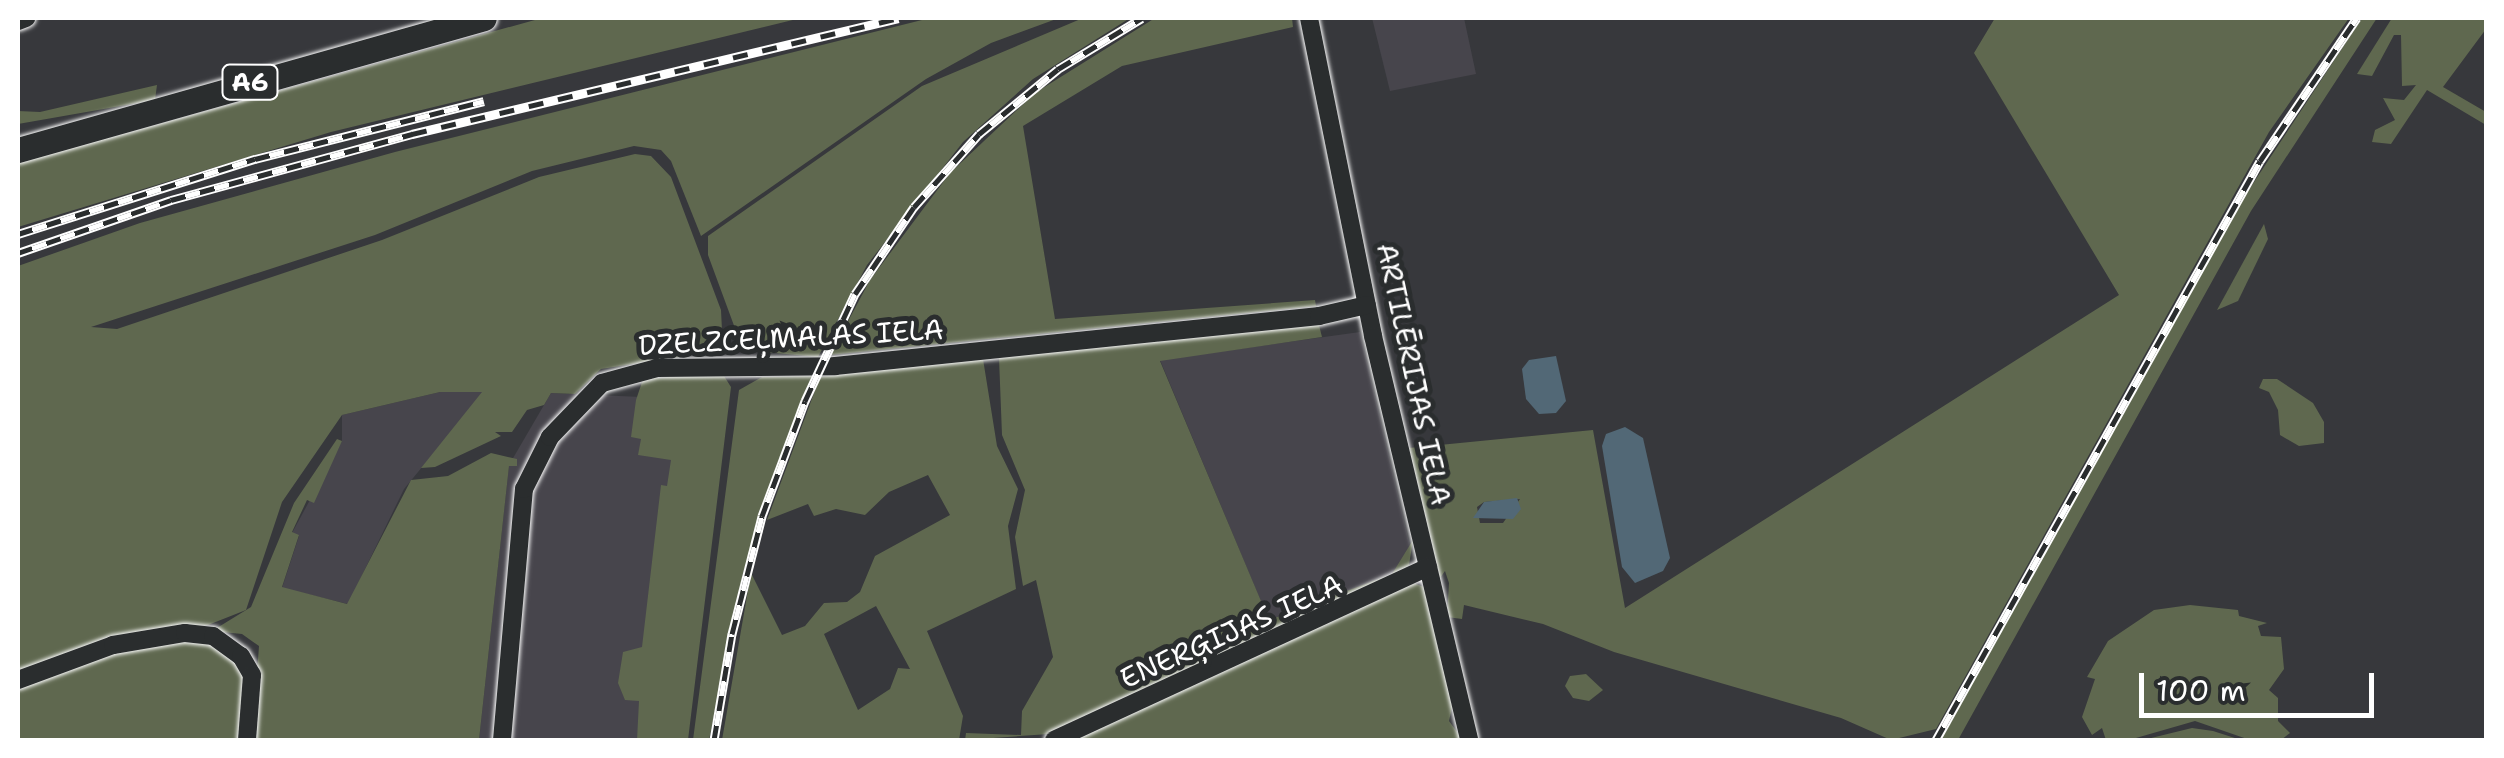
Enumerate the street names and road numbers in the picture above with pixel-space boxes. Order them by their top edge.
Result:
road number: A6 [220,62,280,102]
street label: ARTILĒRIJAS IELA [1370,240,1458,508]
street label: DZELZCEĻMALAS IELA [638,312,944,362]
street label: ENERĢIJAS IELA [1115,567,1347,695]

